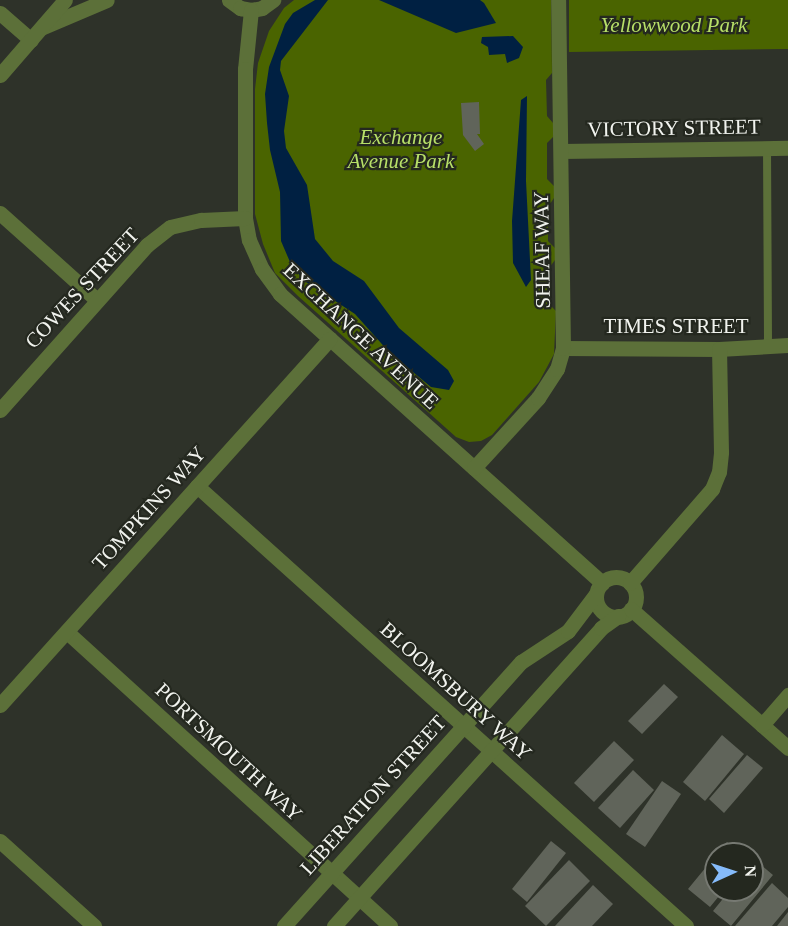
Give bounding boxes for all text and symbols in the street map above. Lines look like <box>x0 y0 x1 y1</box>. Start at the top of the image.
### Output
park label: Yellowwood Park <box>601 12 747 38</box>
street label: VICTORY STREET <box>587 114 761 142</box>
park label: Exchange Avenue Park <box>348 124 454 174</box>
street label: SHEAF WAY <box>528 191 556 309</box>
street label: COWES STREET <box>20 222 144 354</box>
street label: EXCHANGE AVENUE <box>278 257 444 415</box>
street label: TIMES STREET <box>603 313 749 339</box>
street label: TOMPKINS WAY <box>87 441 211 575</box>
street label: BLOOMSBURY WAY <box>375 616 537 766</box>
street label: PORTSMOUTH WAY <box>150 677 308 827</box>
street label: LIBERATION STREET <box>295 710 451 880</box>
north arrow <box>704 842 764 902</box>
text: N <box>742 865 759 877</box>

